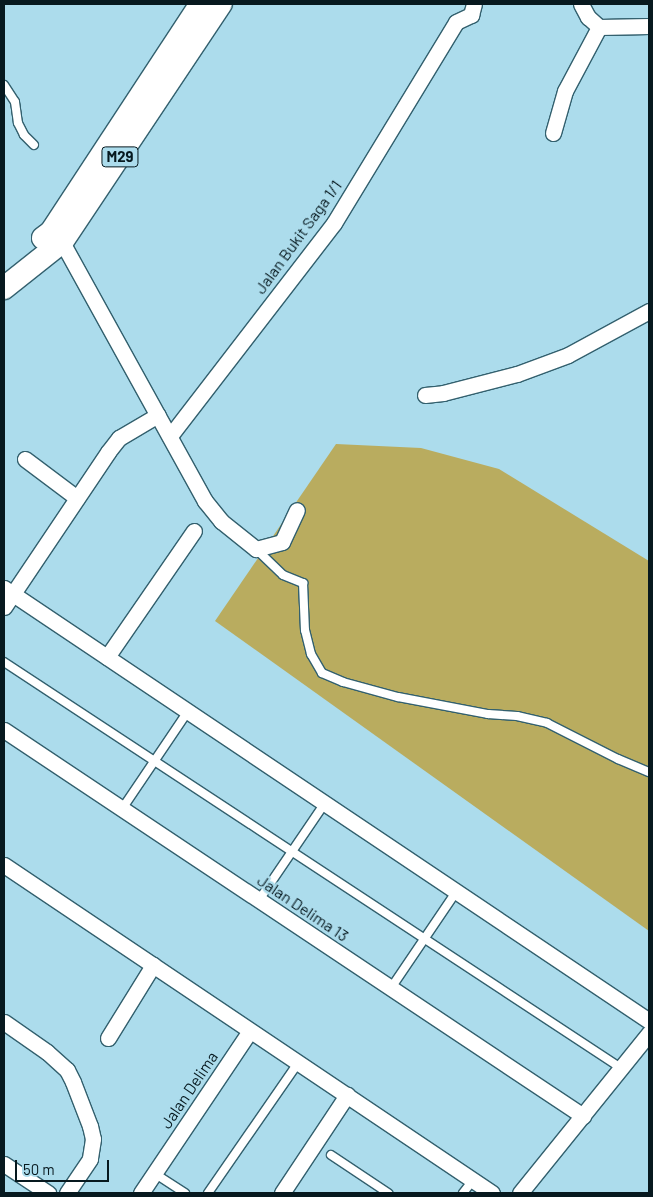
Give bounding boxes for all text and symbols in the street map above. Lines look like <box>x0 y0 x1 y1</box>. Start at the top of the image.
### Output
road number: M29 <box>101 144 139 170</box>
street label: Jalan Bukit Saga 1/1 <box>250 176 346 298</box>
street label: Jalan Delima 13 <box>254 870 352 946</box>
street label: Jalan Delima <box>156 1048 222 1132</box>
scale bar <box>18 1150 111 1182</box>
text: 50 m <box>23 1160 55 1178</box>

